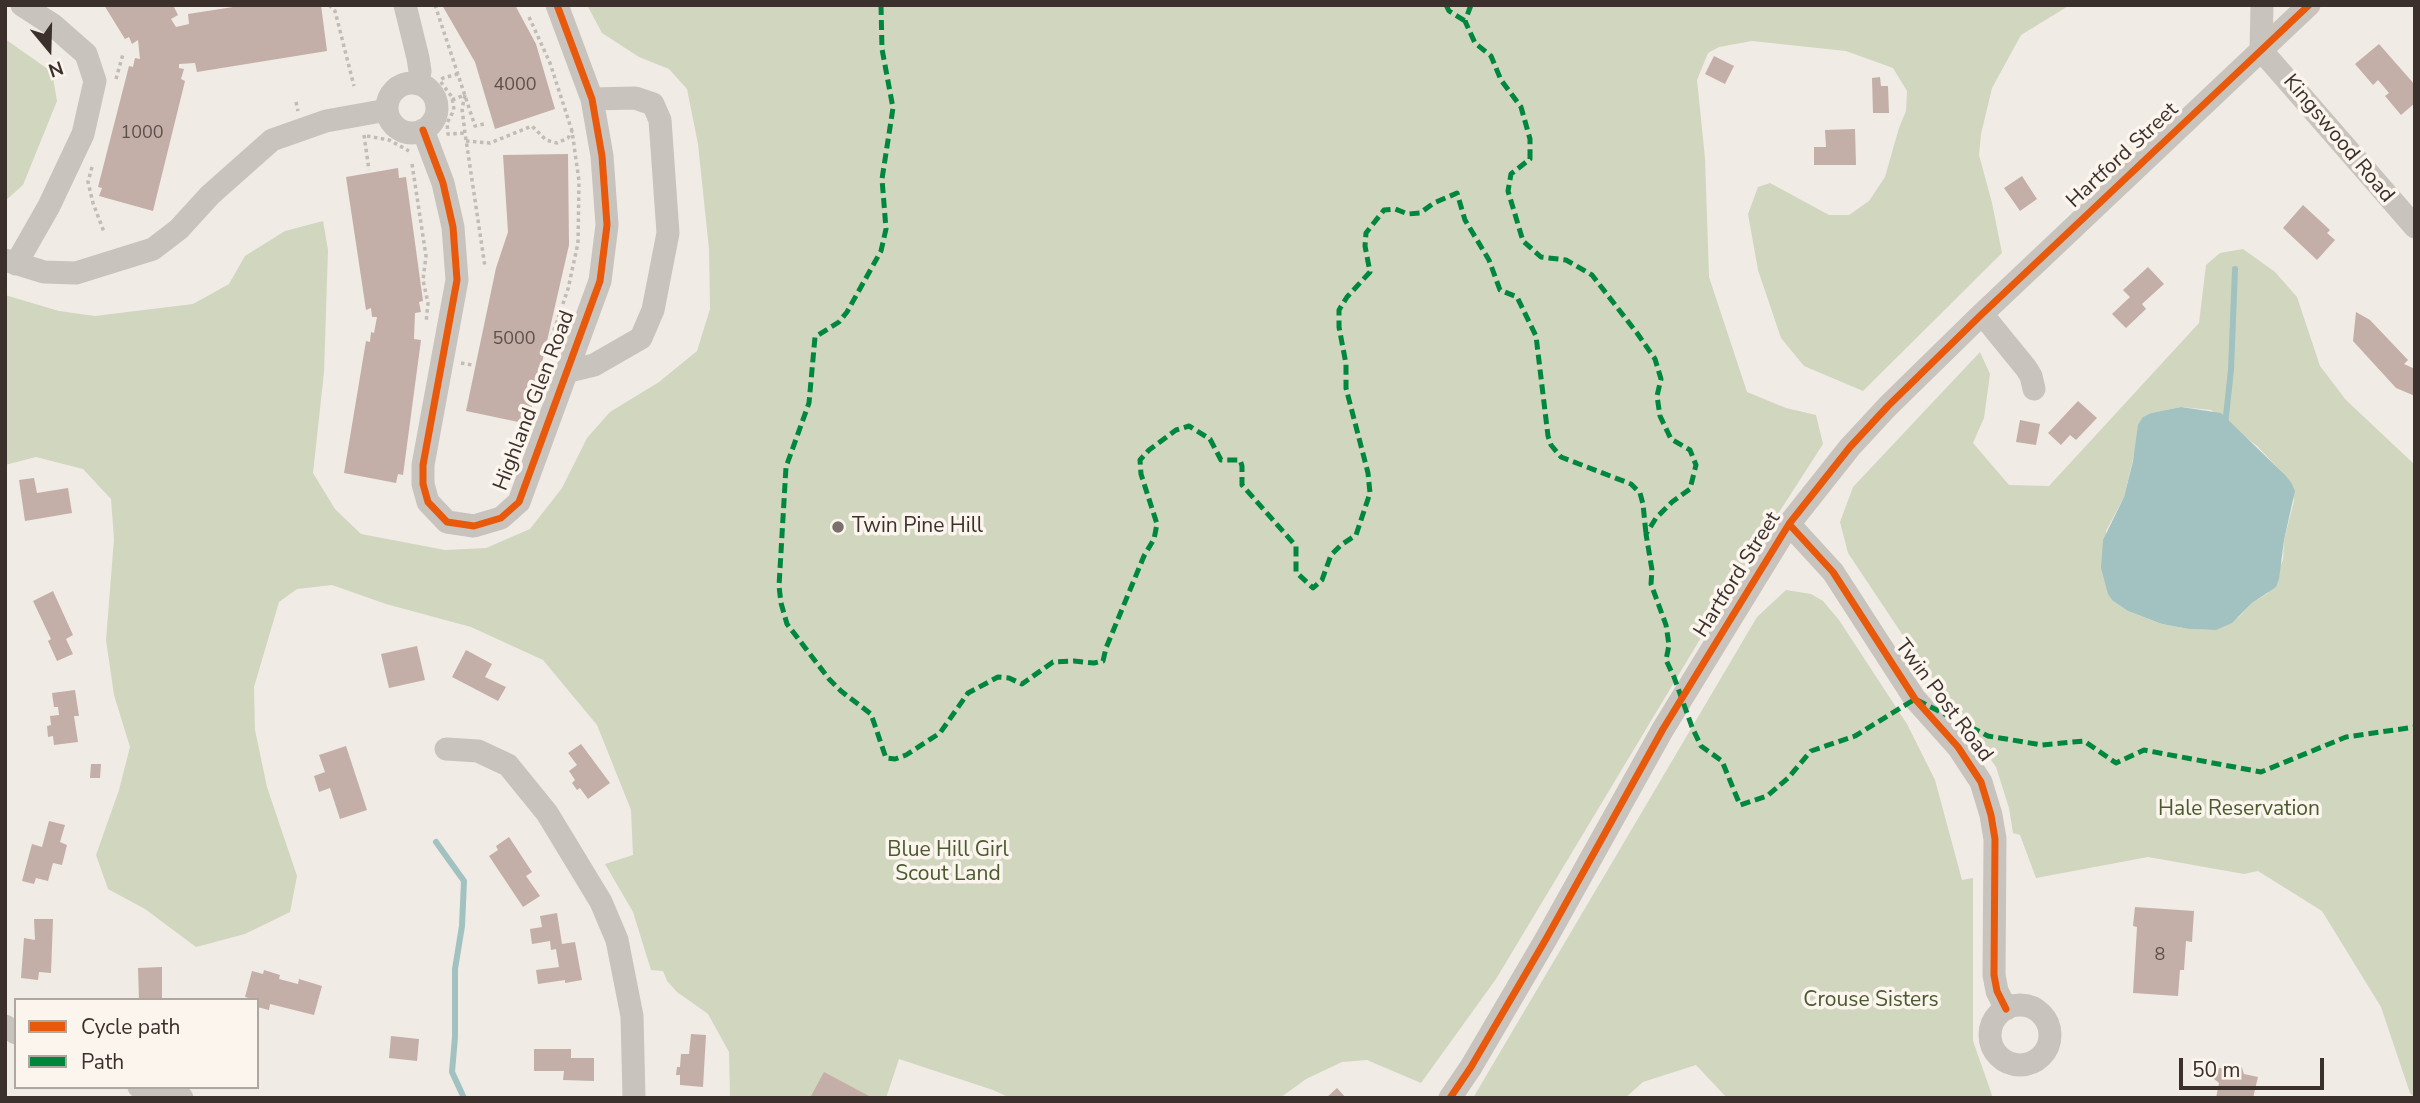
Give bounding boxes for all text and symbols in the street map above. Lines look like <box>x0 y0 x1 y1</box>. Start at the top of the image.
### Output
north arrow <box>14 14 84 84</box>
text: N <box>45 54 67 83</box>
street label: Kingswood Road <box>2277 70 2399 208</box>
house number: 4000 <box>493 75 537 97</box>
street label: Hartford Street <box>2062 98 2184 214</box>
house number: 1000 <box>120 123 164 145</box>
street label: Highland Glen Road <box>489 307 581 495</box>
house number: 5000 <box>492 329 536 351</box>
street label: Hartford Street <box>1689 508 1787 642</box>
place label: Twin Pine Hill <box>852 514 983 540</box>
marker: Twin Pine Hill <box>830 519 846 535</box>
street label: Twin Post Road <box>1889 635 1997 767</box>
park label: Hale Reservation <box>2158 797 2320 823</box>
park label: Blue Hill Girl Scout Land <box>887 838 1009 888</box>
house number: 8 <box>2155 945 2165 967</box>
park label: Crouse Sisters <box>1803 988 1939 1014</box>
legend <box>14 998 259 1089</box>
text: Cycle path <box>81 1013 180 1041</box>
scale bar <box>2182 1044 2327 1088</box>
text: Path <box>81 1048 124 1076</box>
text: 50 m <box>2192 1056 2241 1084</box>

